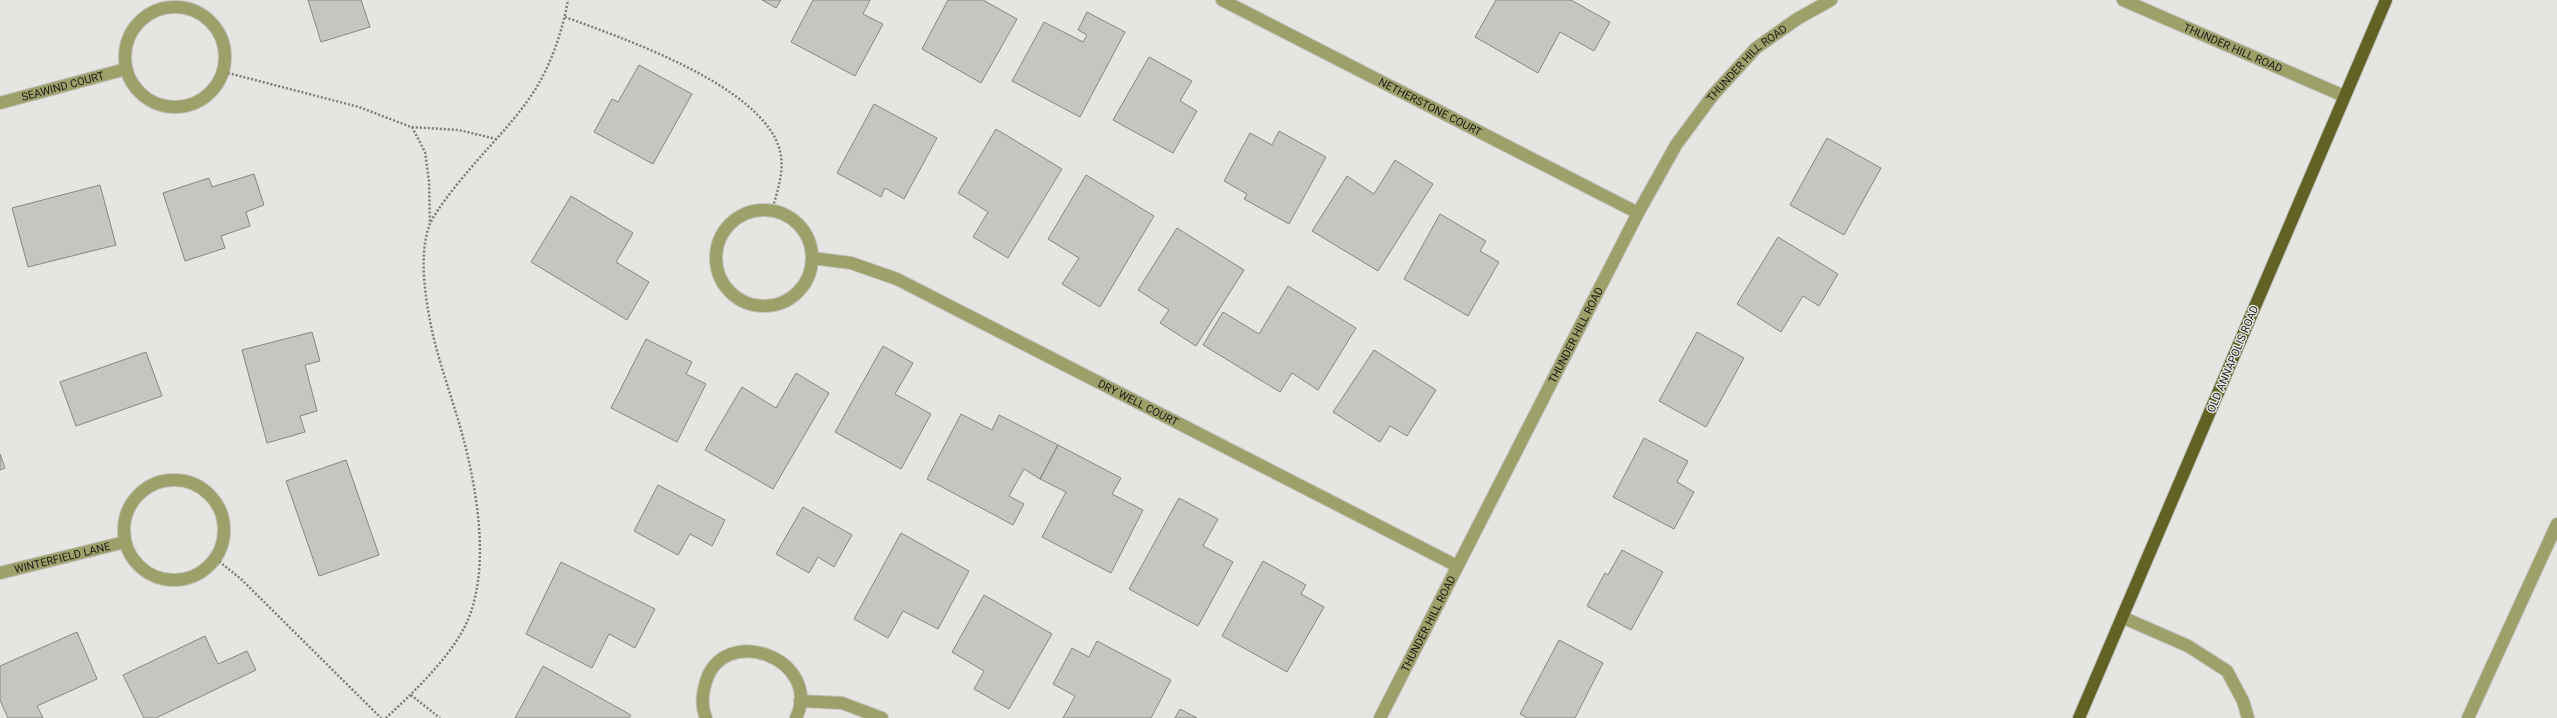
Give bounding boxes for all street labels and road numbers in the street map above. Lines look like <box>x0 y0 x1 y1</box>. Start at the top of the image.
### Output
street label: THUNDER HILL ROAD <box>2182 21 2285 75</box>
street label: THUNDER HILL ROAD <box>1704 22 1789 104</box>
street label: SEAWIND COURT <box>20 69 106 103</box>
street label: NETHERSTONE COURT <box>1377 75 1484 139</box>
street label: THUNDER HILL ROAD <box>1546 285 1606 385</box>
street label: OLD ANNAPOLIS ROAD <box>2205 304 2261 414</box>
street label: DRY WELL COURT <box>1096 377 1181 429</box>
street label: WINTERFIELD LANE <box>13 539 112 576</box>
street label: THUNDER HILL ROAD <box>1398 573 1458 674</box>

